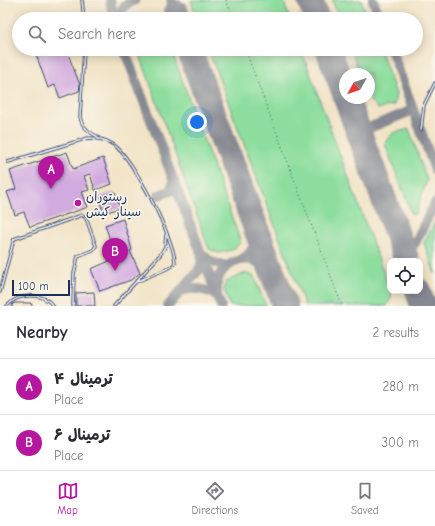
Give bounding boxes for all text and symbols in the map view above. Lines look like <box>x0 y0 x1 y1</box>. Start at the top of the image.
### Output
search box <box>12 12 423 56</box>
icon: search <box>26 23 48 45</box>
text: Search here <box>58 25 136 43</box>
north arrow <box>339 68 375 104</box>
your location <box>187 112 207 132</box>
pin: A <box>38 156 64 189</box>
place label: رستوران سینار کیش <box>86 189 141 220</box>
marker: رستوران سینار کیش <box>73 198 83 208</box>
pin: B <box>102 238 128 271</box>
map controls <box>387 258 423 294</box>
button: locate <box>387 258 423 294</box>
scale bar <box>12 278 70 297</box>
text: 100 m <box>18 280 49 293</box>
text: Nearby <box>16 323 67 342</box>
text: 2 results <box>372 325 419 340</box>
text: ترمینال ۴ <box>54 370 113 388</box>
text: A <box>25 379 33 394</box>
text: 280 m <box>382 379 419 394</box>
text: Place <box>54 392 84 407</box>
text: ترمینال ۶ <box>54 426 110 444</box>
text: B <box>25 435 33 450</box>
text: 300 m <box>381 435 419 450</box>
text: Place <box>54 448 84 463</box>
tab: Map <box>57 480 79 517</box>
tab: Directions <box>192 480 238 517</box>
tab: Saved <box>351 480 378 517</box>

